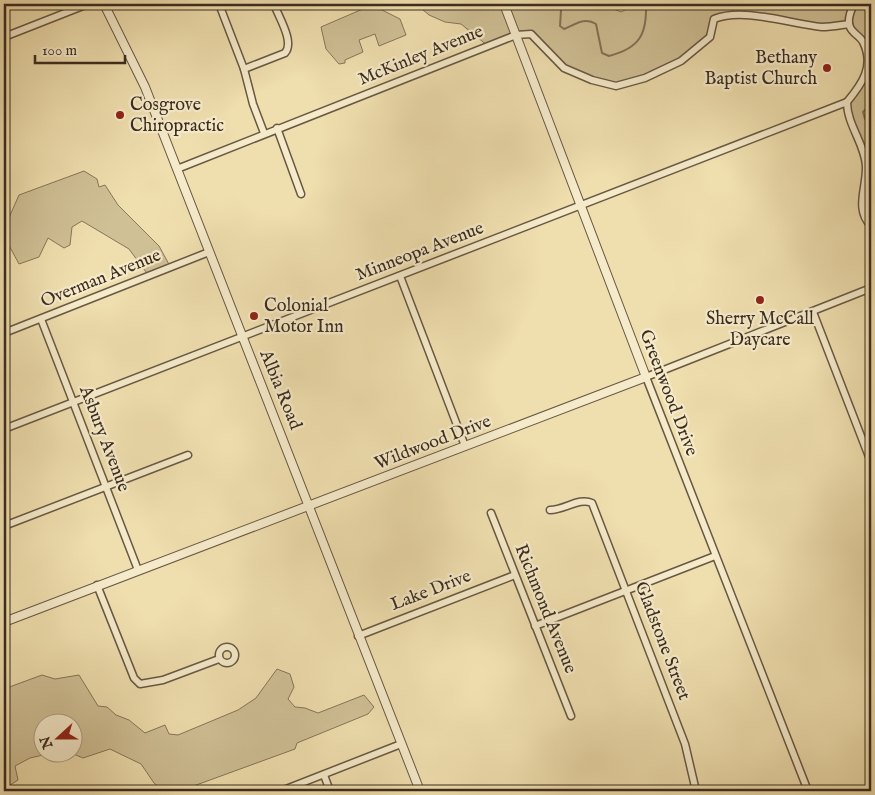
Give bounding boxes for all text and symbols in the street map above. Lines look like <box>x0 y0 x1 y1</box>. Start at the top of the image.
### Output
street label: McKinley Avenue <box>355 20 487 92</box>
scale bar <box>35 32 125 64</box>
text: 100 m <box>42 41 78 60</box>
place label: Bethany Baptist Church <box>705 47 817 91</box>
marker: Bethany Baptist Church <box>821 62 833 74</box>
place label: Cosgrove Chiropractic <box>130 94 224 138</box>
marker: Cosgrove Chiropractic <box>114 109 126 121</box>
street label: Minneopa Avenue <box>353 217 487 287</box>
street label: Overman Avenue <box>37 244 165 314</box>
marker: Sherry McCall Daycare <box>754 294 766 306</box>
place label: Colonial Motor Inn <box>264 295 344 339</box>
place label: Sherry McCall Daycare <box>706 308 814 352</box>
marker: Colonial Motor Inn <box>248 310 260 322</box>
street label: Greenwood Drive <box>633 327 703 459</box>
street label: Albia Road <box>253 346 307 434</box>
street label: Asbury Avenue <box>73 382 135 495</box>
street label: Wildwood Drive <box>372 410 494 476</box>
street label: Richmond Avenue <box>509 541 581 677</box>
street label: Lake Drive <box>388 565 474 617</box>
street label: Gladstone Street <box>629 578 695 704</box>
north arrow <box>32 712 82 762</box>
text: N <box>36 733 58 752</box>

